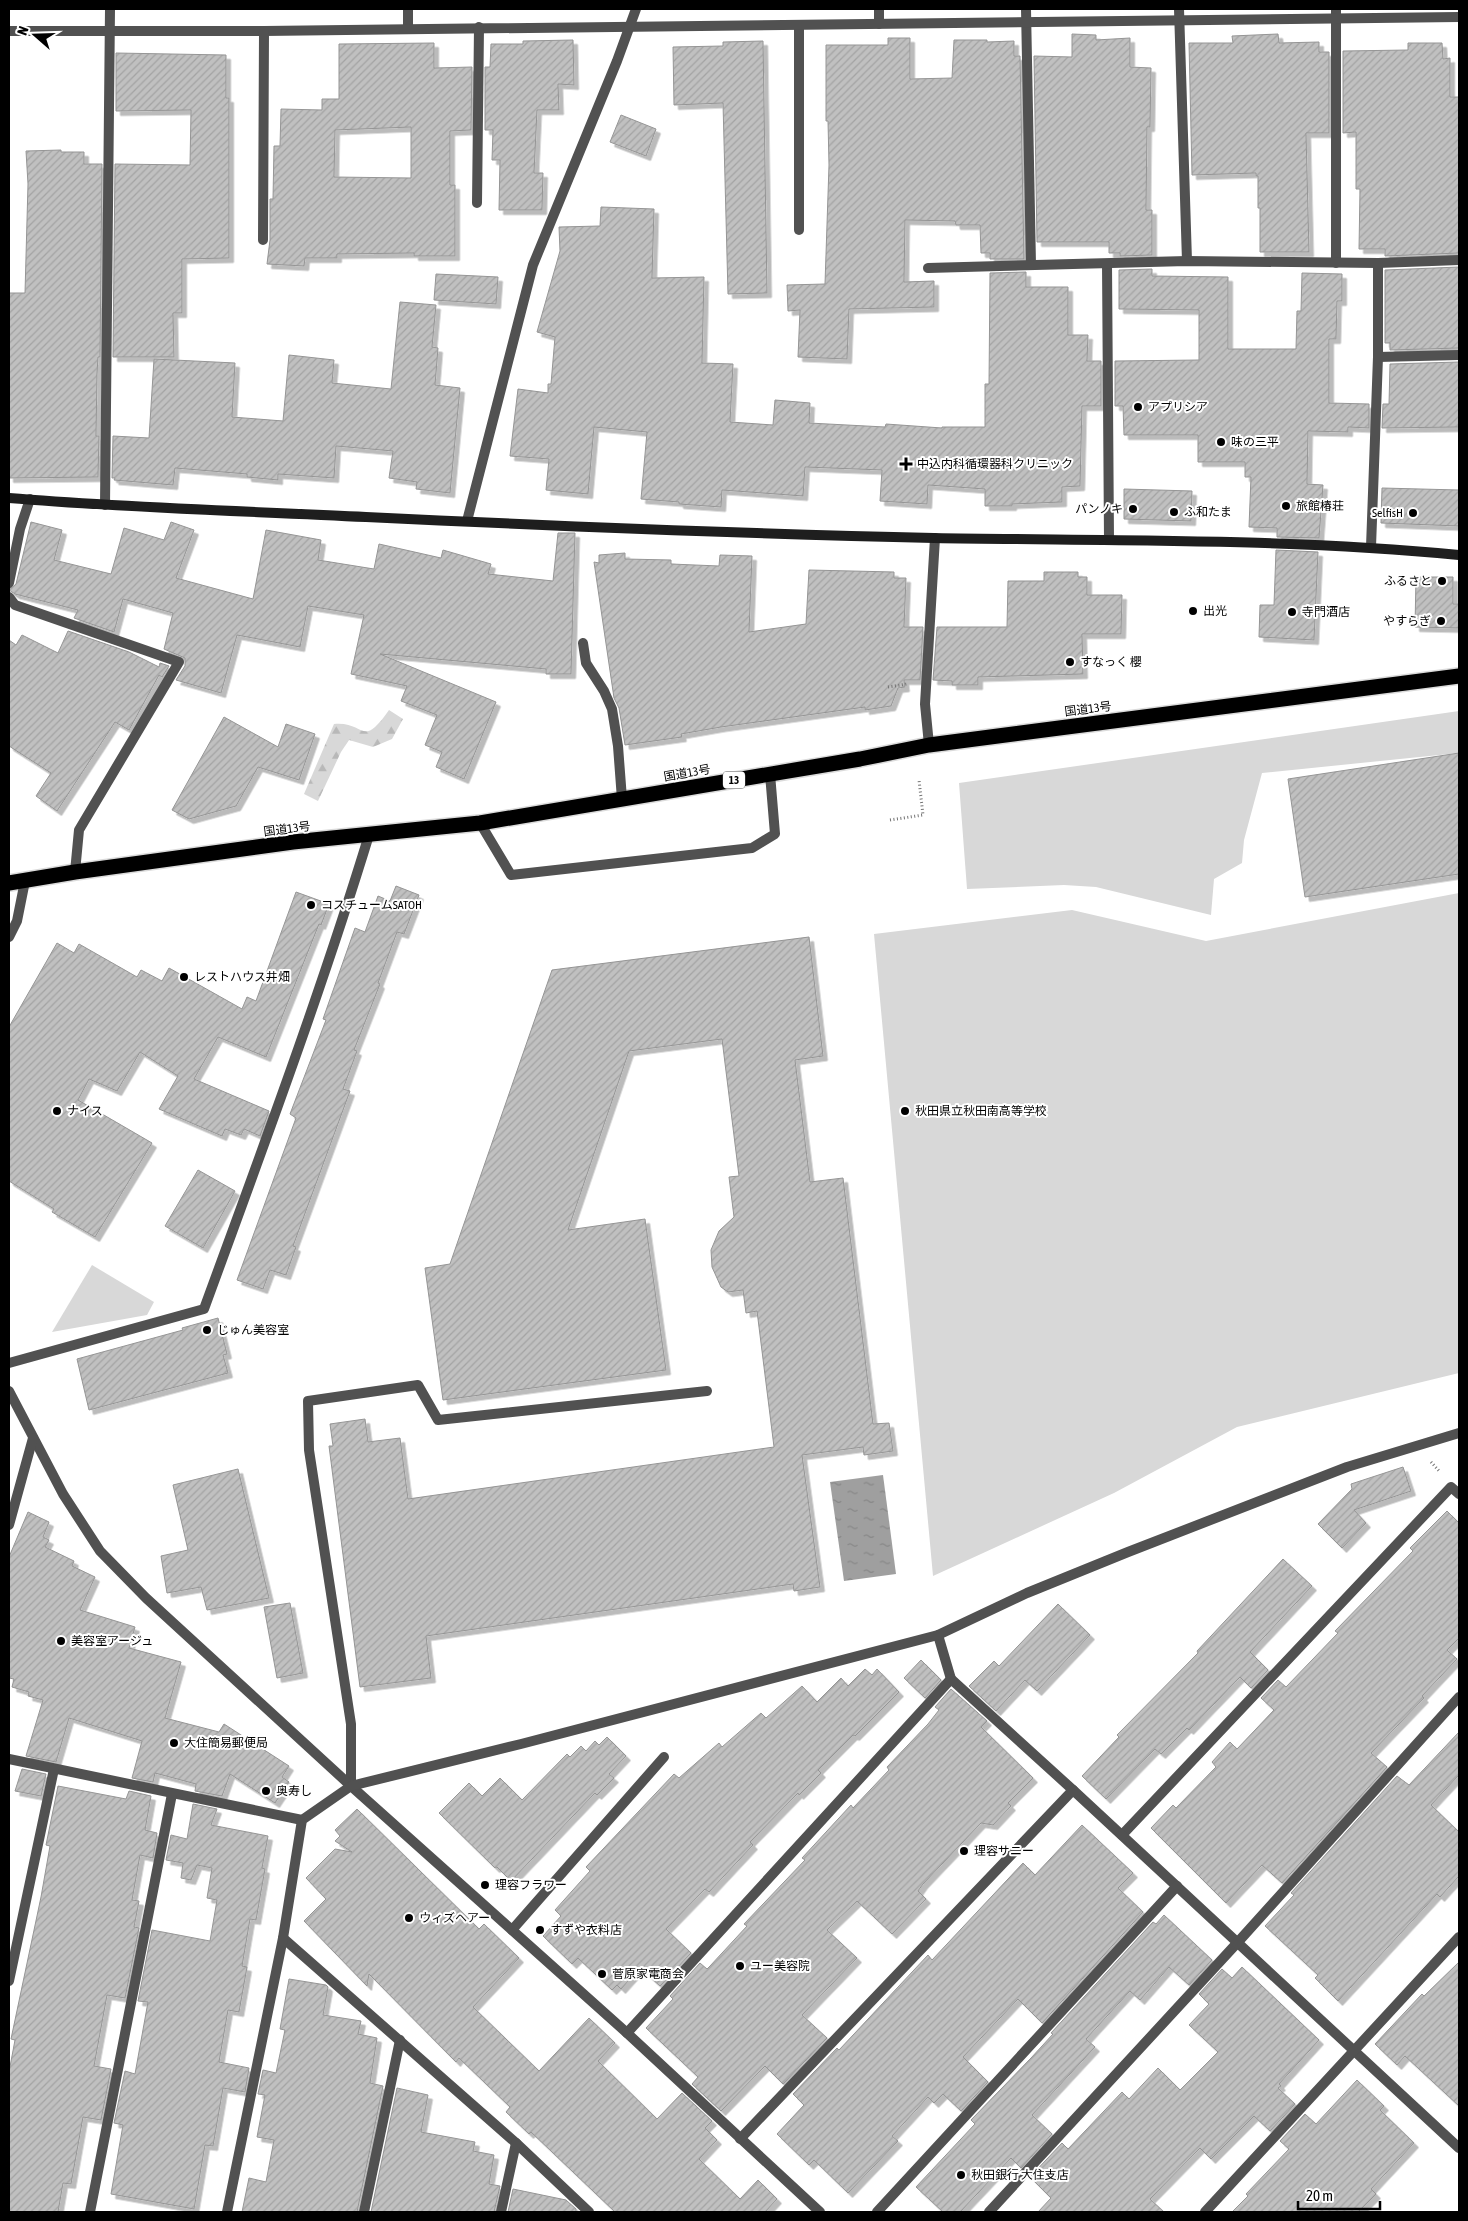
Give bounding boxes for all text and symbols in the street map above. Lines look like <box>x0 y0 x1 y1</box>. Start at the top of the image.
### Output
north arrow <box>10 10 60 60</box>
text: N <box>14 24 32 37</box>
place label: アプリシア <box>1148 400 1208 414</box>
marker: アプリシア <box>1132 401 1144 413</box>
place label: 味の三平 <box>1231 435 1279 449</box>
marker: 味の三平 <box>1215 436 1227 448</box>
marker: 中込内科循環器科クリニック <box>899 457 913 471</box>
place label: 中込内科循環器科クリニック <box>917 457 1073 471</box>
place label: 旅館椿荘 <box>1296 499 1344 513</box>
marker: 旅館椿荘 <box>1280 500 1292 512</box>
place label: パンノキ <box>1075 502 1123 516</box>
marker: パンノキ <box>1127 503 1139 515</box>
place label: ふ和たま <box>1184 505 1232 519</box>
marker: ふ和たま <box>1168 506 1180 518</box>
place label: SelfisH <box>1372 506 1403 520</box>
marker: SelfisH <box>1407 507 1419 519</box>
place label: ふるさと <box>1384 574 1432 588</box>
marker: ふるさと <box>1436 575 1448 587</box>
place label: 出光 <box>1203 604 1227 618</box>
marker: 出光 <box>1187 605 1199 617</box>
place label: 寺門酒店 <box>1302 605 1350 619</box>
marker: 寺門酒店 <box>1286 606 1298 618</box>
place label: やすらぎ <box>1383 614 1431 628</box>
marker: やすらぎ <box>1435 615 1447 627</box>
place label: すなっく 櫻 <box>1080 655 1142 669</box>
marker: すなっく 櫻 <box>1064 656 1076 668</box>
street label: 国道13号 <box>1064 699 1112 719</box>
street label: 国道13号 <box>663 762 711 784</box>
road number: 13 <box>723 772 745 788</box>
street label: 国道13号 <box>263 819 311 839</box>
place label: コスチュームSATOH <box>321 898 422 912</box>
marker: コスチュームSATOH <box>305 899 317 911</box>
place label: レストハウス井畑 <box>194 970 290 984</box>
marker: レストハウス井畑 <box>178 971 190 983</box>
place label: ナイス <box>67 1104 103 1118</box>
place label: 秋田県立秋田南高等学校 <box>915 1104 1047 1118</box>
marker: ナイス <box>51 1105 63 1117</box>
marker: 秋田県立秋田南高等学校 <box>899 1105 911 1117</box>
place label: じゅん美容室 <box>217 1323 289 1337</box>
marker: じゅん美容室 <box>201 1324 213 1336</box>
place label: 美容室アージュ <box>71 1634 153 1648</box>
marker: 美容室アージュ <box>55 1635 67 1647</box>
place label: 大住簡易郵便局 <box>184 1736 268 1750</box>
marker: 大住簡易郵便局 <box>168 1737 180 1749</box>
place label: 奥寿し <box>276 1784 312 1798</box>
marker: 奥寿し <box>260 1785 272 1797</box>
place label: 理容サニー <box>974 1844 1034 1858</box>
marker: 理容サニー <box>958 1845 970 1857</box>
place label: 理容フラワー <box>495 1878 567 1892</box>
marker: 理容フラワー <box>479 1879 491 1891</box>
place label: ウィズヘアー <box>419 1911 490 1925</box>
marker: ウィズヘアー <box>403 1912 415 1924</box>
place label: すずや衣料店 <box>550 1923 622 1937</box>
marker: すずや衣料店 <box>534 1924 546 1936</box>
place label: ユー美容院 <box>750 1959 810 1973</box>
marker: ユー美容院 <box>734 1960 746 1972</box>
place label: 菅原家電商会 <box>612 1967 684 1981</box>
marker: 菅原家電商会 <box>596 1968 608 1980</box>
place label: 秋田銀行 大住支店 <box>971 2168 1069 2182</box>
marker: 秋田銀行 大住支店 <box>955 2169 967 2181</box>
scale bar <box>1298 2178 1380 2210</box>
text: 20 m <box>1306 2187 1333 2204</box>

